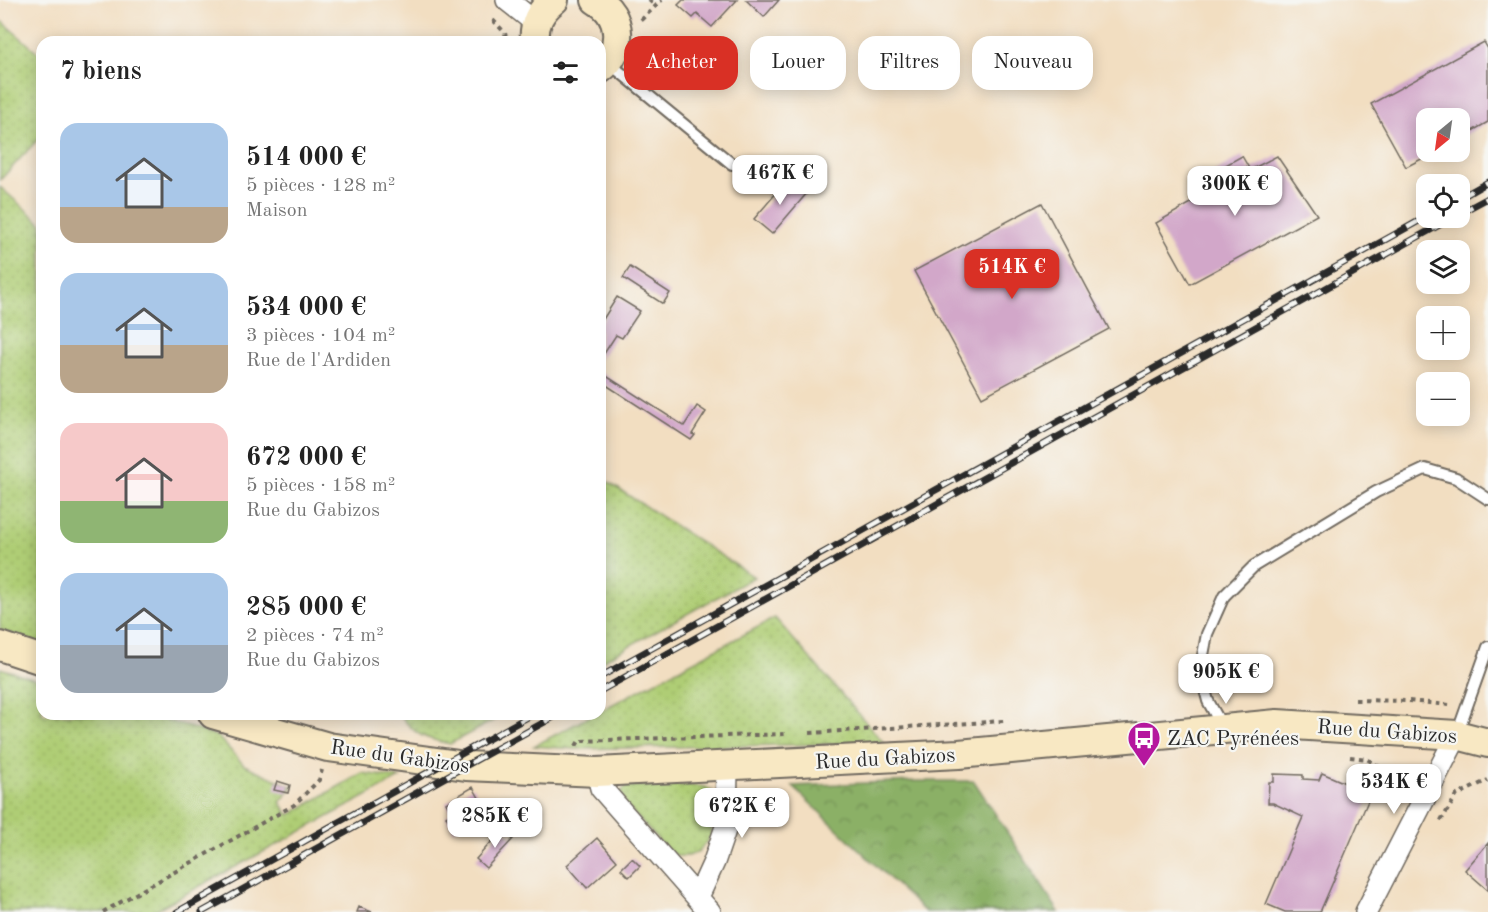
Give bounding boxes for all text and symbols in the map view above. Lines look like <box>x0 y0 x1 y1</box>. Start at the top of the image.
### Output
chip: Acheter <box>624 36 738 90</box>
chip: Louer <box>750 36 846 90</box>
chip: Filtres <box>858 36 960 90</box>
chip: Nouveau <box>972 36 1093 90</box>
icon: filters <box>549 56 582 89</box>
text: 7 biens <box>60 59 142 85</box>
north arrow <box>1416 108 1470 162</box>
map controls <box>1416 108 1470 426</box>
text: 514 000 € <box>246 145 366 171</box>
icon: home <box>108 147 180 219</box>
pin: 467K € <box>731 155 829 206</box>
text: 467K € <box>746 164 814 184</box>
pin: 300K € <box>1186 166 1284 217</box>
button: locate <box>1416 174 1470 228</box>
text: 300K € <box>1201 175 1269 195</box>
text: 5 pièces · 128 m² <box>246 176 395 196</box>
text: Maison <box>246 201 307 221</box>
button: layers <box>1416 240 1470 294</box>
pin: 514K € <box>963 249 1061 300</box>
text: 514K € <box>978 258 1046 278</box>
text: 534 000 € <box>246 295 366 321</box>
icon: home <box>108 297 180 369</box>
button: + <box>1416 306 1470 360</box>
text: 3 pièces · 104 m² <box>246 326 395 346</box>
text: Rue de l'Ardiden <box>246 351 391 371</box>
button: − <box>1416 372 1470 426</box>
text: 672 000 € <box>246 445 366 471</box>
icon: home <box>108 447 180 519</box>
text: 5 pièces · 158 m² <box>246 476 395 496</box>
text: Rue du Gabizos <box>246 501 380 521</box>
text: 285 000 € <box>246 595 366 621</box>
icon: home <box>108 597 180 669</box>
text: 2 pièces · 74 m² <box>246 626 384 646</box>
text: Rue du Gabizos <box>246 651 380 671</box>
pin: 905K € <box>1177 654 1275 705</box>
text: 905K € <box>1192 663 1260 683</box>
street label: Rue du Gabizos <box>1316 717 1458 748</box>
bus stop icon: ZAC Pyrénées <box>1126 720 1162 767</box>
place label: ZAC Pyrénées <box>1167 729 1299 750</box>
street label: Rue du Gabizos <box>329 737 471 778</box>
street label: Rue du Gabizos <box>814 745 956 774</box>
pin: 534K € <box>1345 764 1443 815</box>
text: 534K € <box>1360 773 1428 793</box>
pin: 672K € <box>693 788 791 839</box>
text: 672K € <box>708 797 776 817</box>
pin: 285K € <box>446 798 544 849</box>
text: 285K € <box>461 807 529 827</box>

